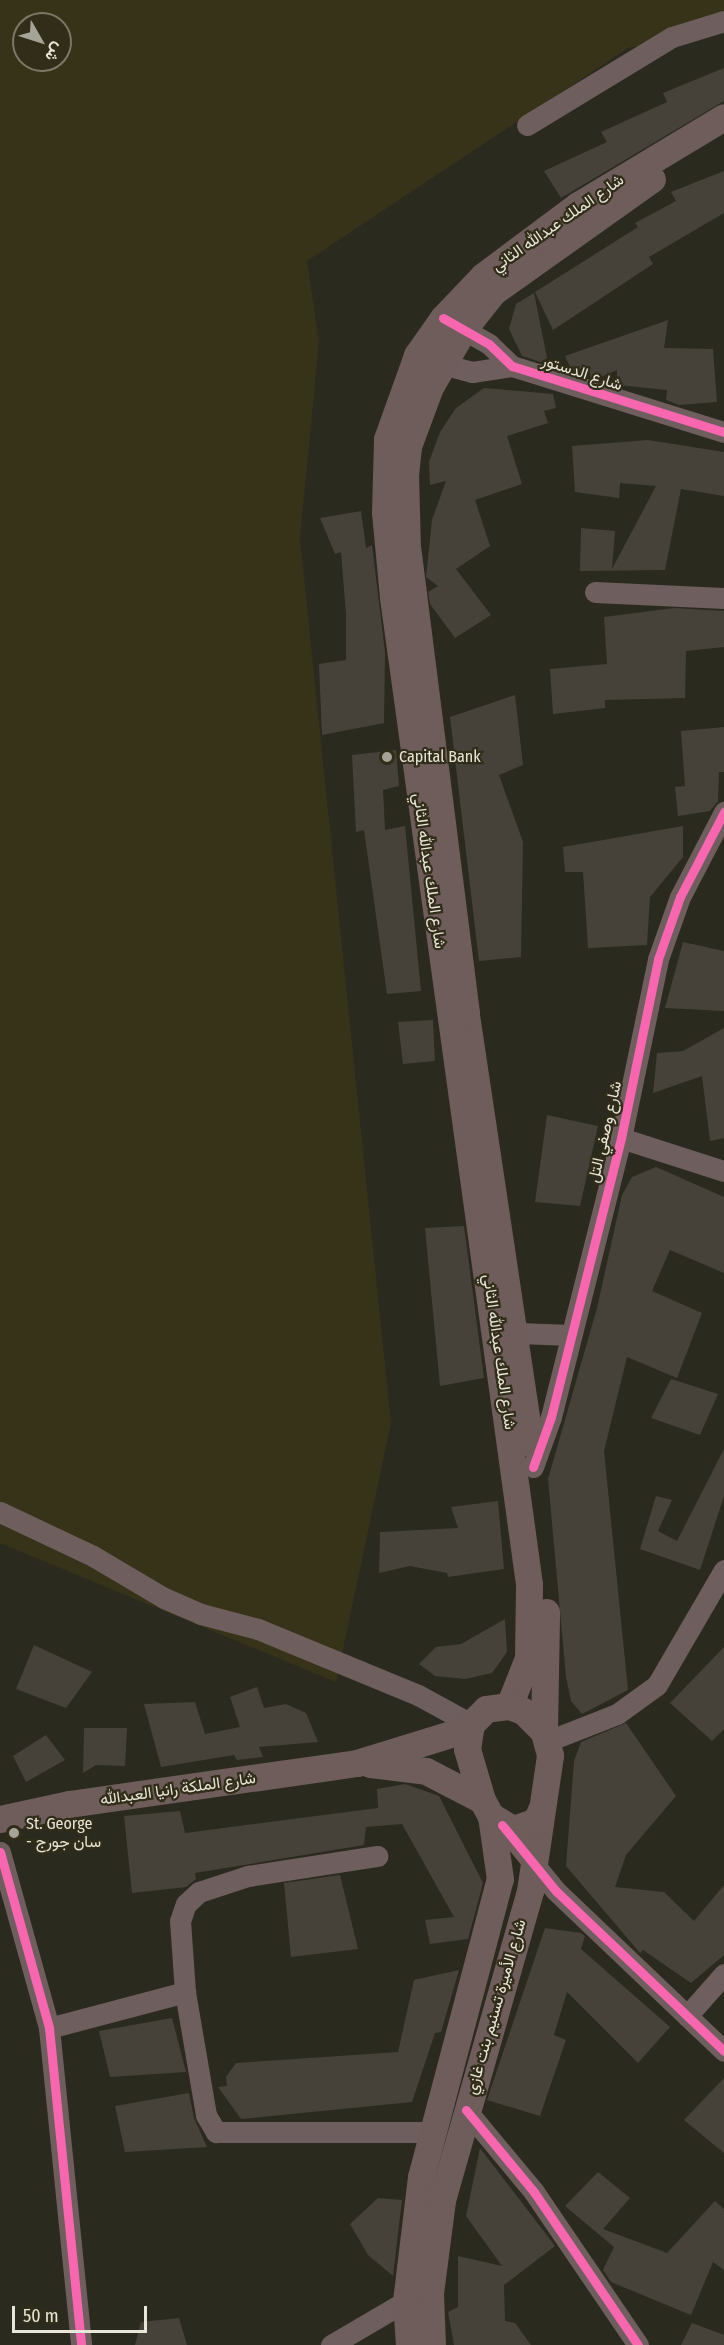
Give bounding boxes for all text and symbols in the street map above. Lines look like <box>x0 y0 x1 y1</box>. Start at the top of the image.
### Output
north arrow <box>12 12 72 72</box>
text: ش <box>41 39 68 66</box>
street label: شارع الملك عبدالله الثاني <box>488 170 628 276</box>
street label: شارع الدستور <box>539 351 625 395</box>
place label: Capital Bank <box>399 747 481 767</box>
marker: Capital Bank <box>380 750 394 764</box>
street label: شارع الملك عبدالله الثاني <box>409 792 449 950</box>
street label: شارع وصفي التل <box>584 1079 626 1185</box>
street label: شارع الملك عبدالله الثاني <box>479 1273 519 1431</box>
street label: شارع الملكة رانيا العبدالله <box>99 1769 257 1809</box>
place label: St. George - سان جورج <box>26 1814 101 1852</box>
marker: St. George - سان جورج <box>7 1826 21 1840</box>
street label: شارع الأميرة تسنيم بنت غازي <box>462 1917 530 2097</box>
scale bar <box>15 2294 150 2332</box>
text: 50 m <box>23 2305 59 2327</box>

